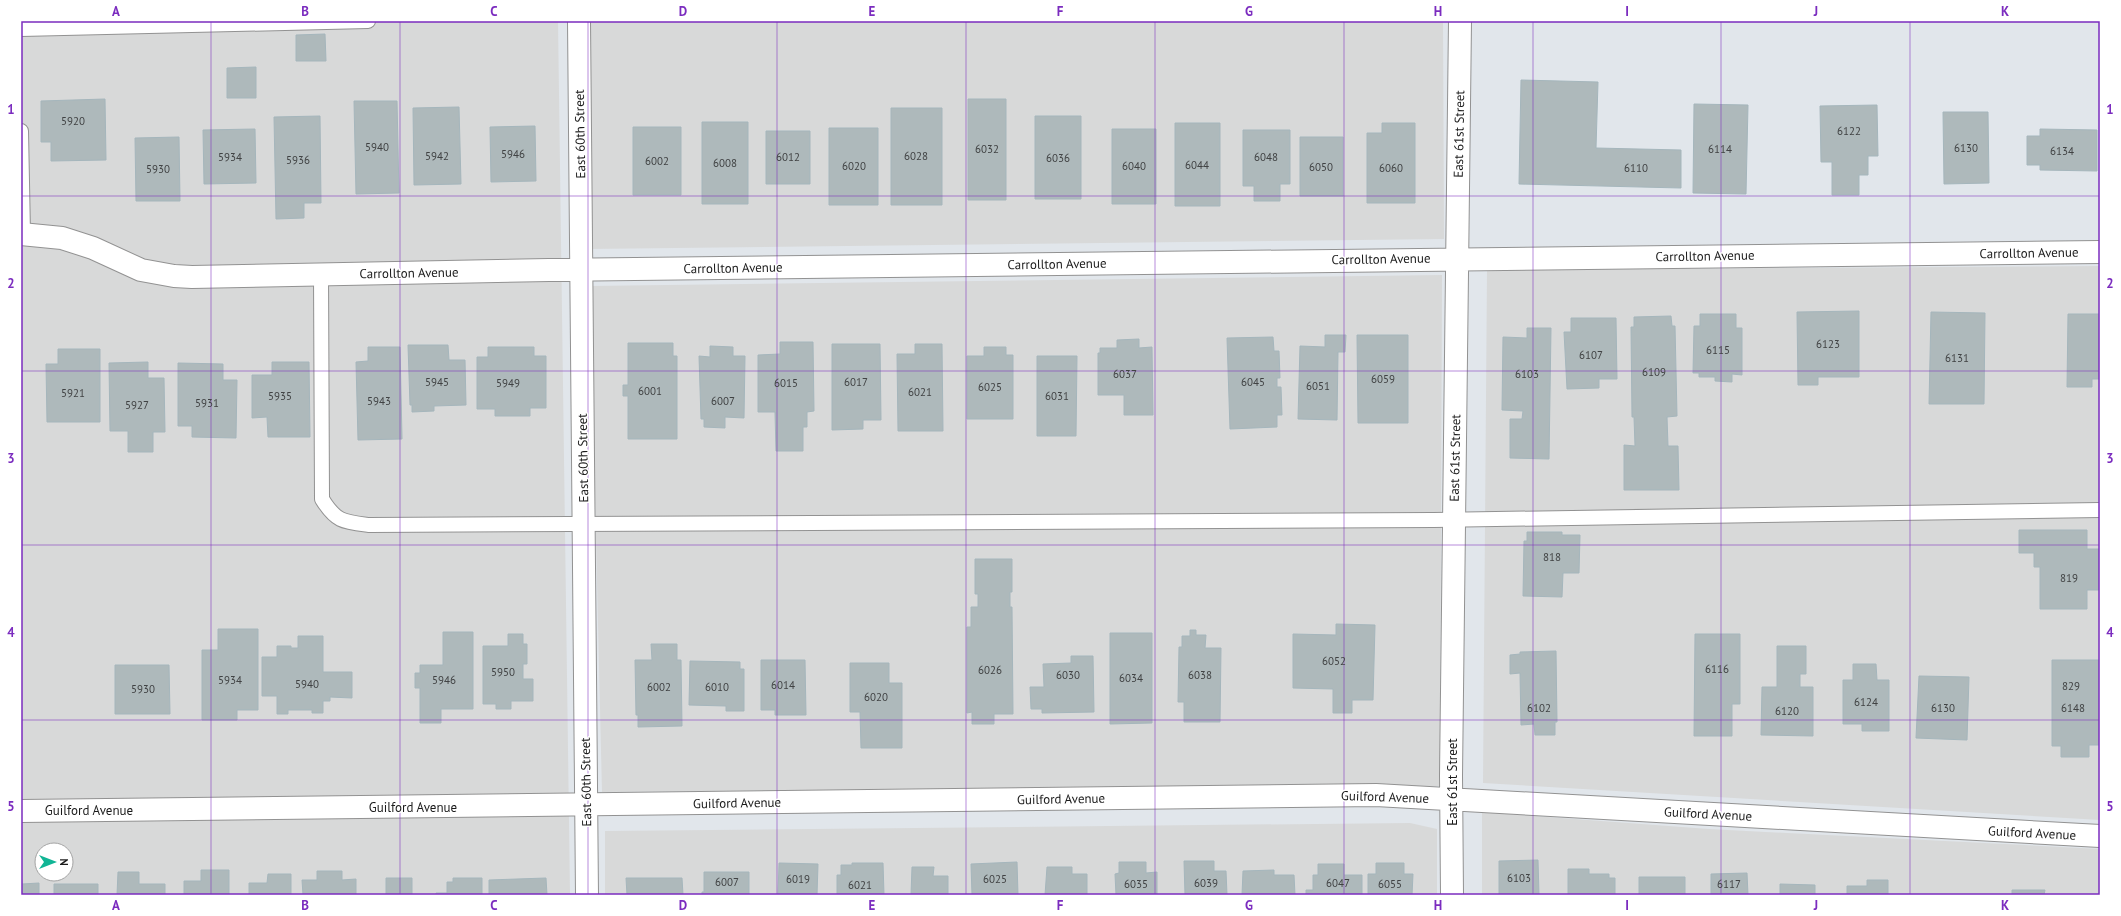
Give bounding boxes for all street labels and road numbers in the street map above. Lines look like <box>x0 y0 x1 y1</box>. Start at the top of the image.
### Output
street label: East 60th Street <box>571 89 589 179</box>
street label: East 61st Street <box>1450 90 1468 178</box>
street label: Carrollton Avenue <box>1979 244 2079 262</box>
street label: Carrollton Avenue <box>1655 247 1755 265</box>
street label: Carrollton Avenue <box>1331 250 1431 268</box>
street label: Carrollton Avenue <box>1007 255 1107 273</box>
street label: Carrollton Avenue <box>683 259 783 277</box>
street label: Carrollton Avenue <box>359 264 459 282</box>
street label: East 60th Street <box>574 413 592 503</box>
street label: East 61st Street <box>1446 414 1464 502</box>
street label: East 60th Street <box>577 737 595 827</box>
street label: East 61st Street <box>1444 738 1461 826</box>
street label: Guilford Avenue <box>1341 787 1429 807</box>
street label: Guilford Avenue <box>1017 790 1105 808</box>
street label: Guilford Avenue <box>693 794 781 812</box>
street label: Guilford Avenue <box>369 799 457 816</box>
street label: Guilford Avenue <box>45 802 133 819</box>
street label: Guilford Avenue <box>1663 803 1753 825</box>
street label: Guilford Avenue <box>1987 822 2077 844</box>

